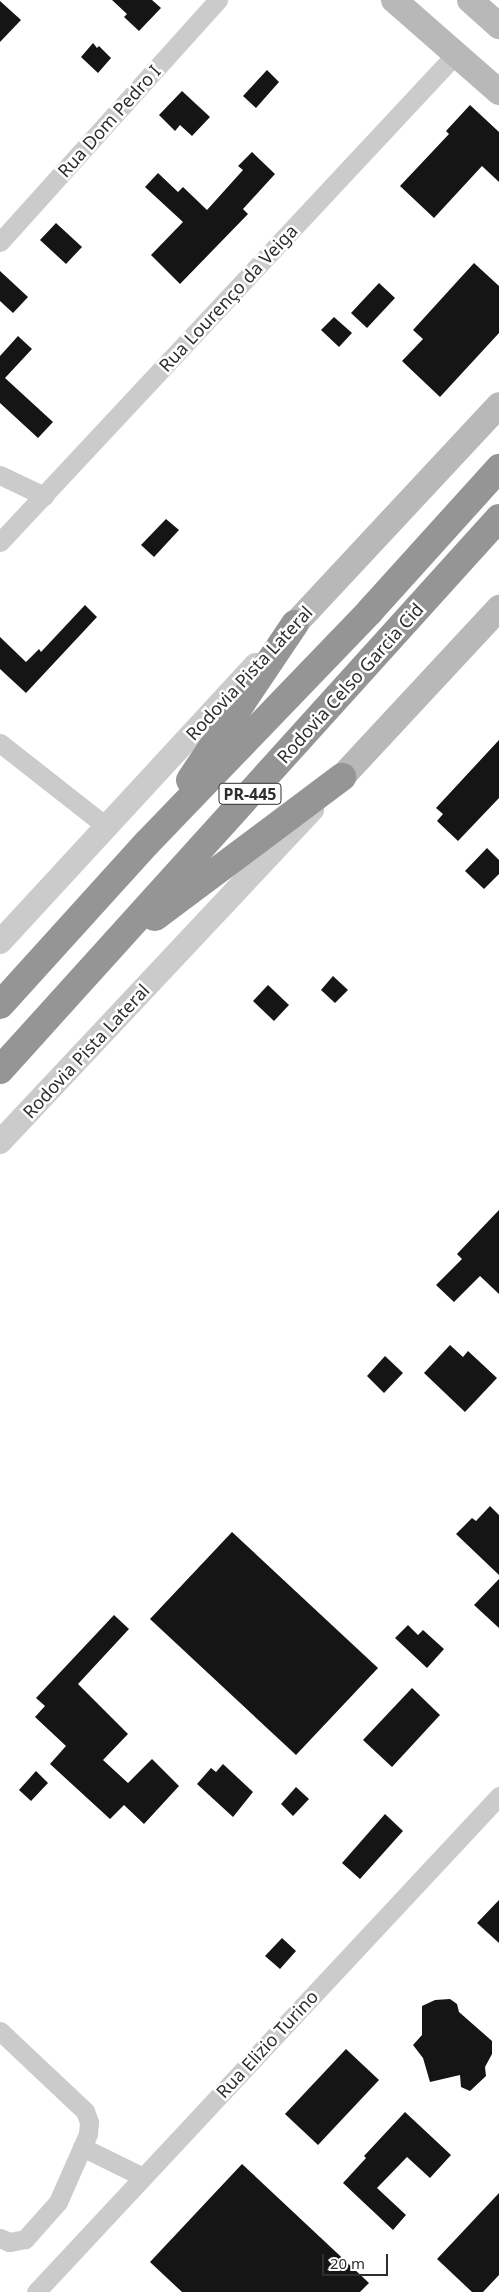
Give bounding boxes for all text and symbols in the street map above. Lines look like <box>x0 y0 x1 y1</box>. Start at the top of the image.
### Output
street label: Rua Dom Pedro I <box>53 60 165 182</box>
street label: Rua Lourenço da Veiga <box>154 220 302 376</box>
street label: Rodovia Celso Garcia Cid <box>272 598 428 768</box>
street label: Rodovia Pista Lateral <box>181 601 317 745</box>
road number: PR-445 <box>218 781 282 808</box>
street label: Rodovia Pista Lateral <box>18 979 154 1123</box>
street label: Rua Elizio Turino <box>212 1986 322 2102</box>
scale bar <box>324 2244 390 2276</box>
text: 20 m <box>330 2253 365 2273</box>

